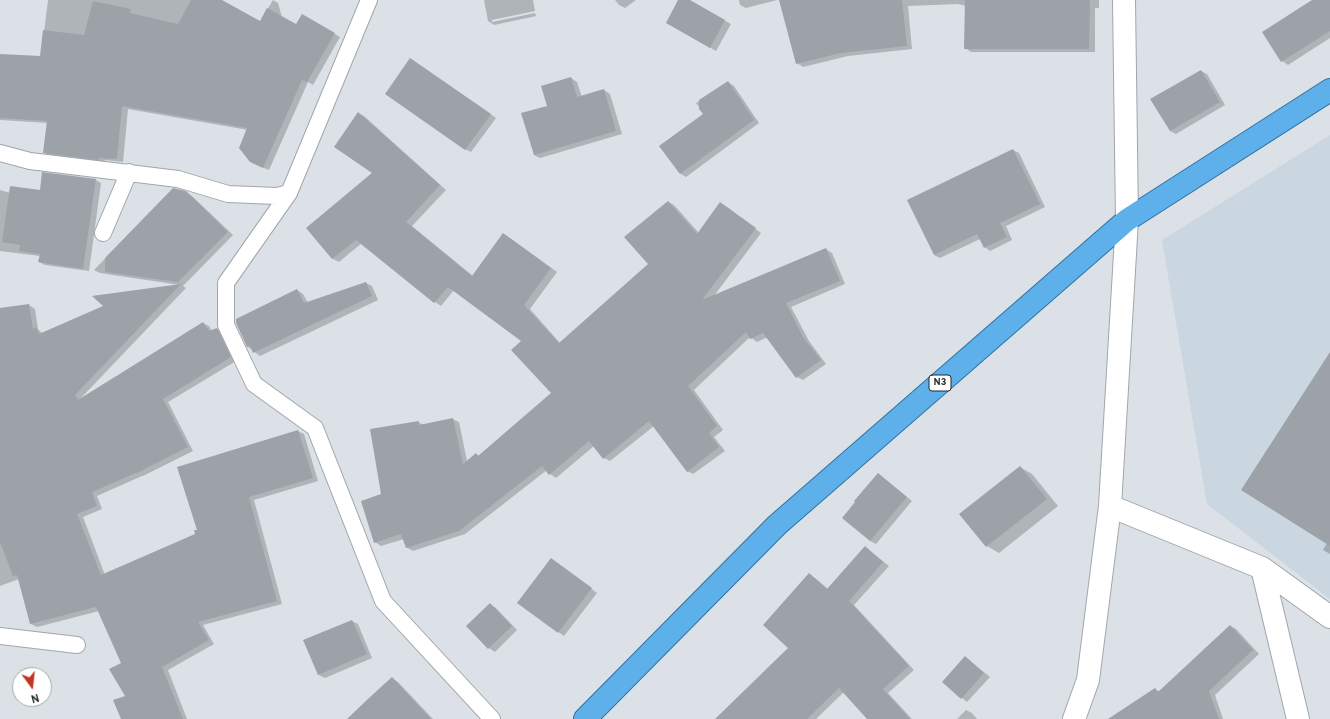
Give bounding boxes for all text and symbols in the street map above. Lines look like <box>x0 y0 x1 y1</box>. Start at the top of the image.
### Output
road number: N3 <box>929 375 951 391</box>
north arrow <box>12 667 52 707</box>
text: N <box>29 690 40 705</box>

